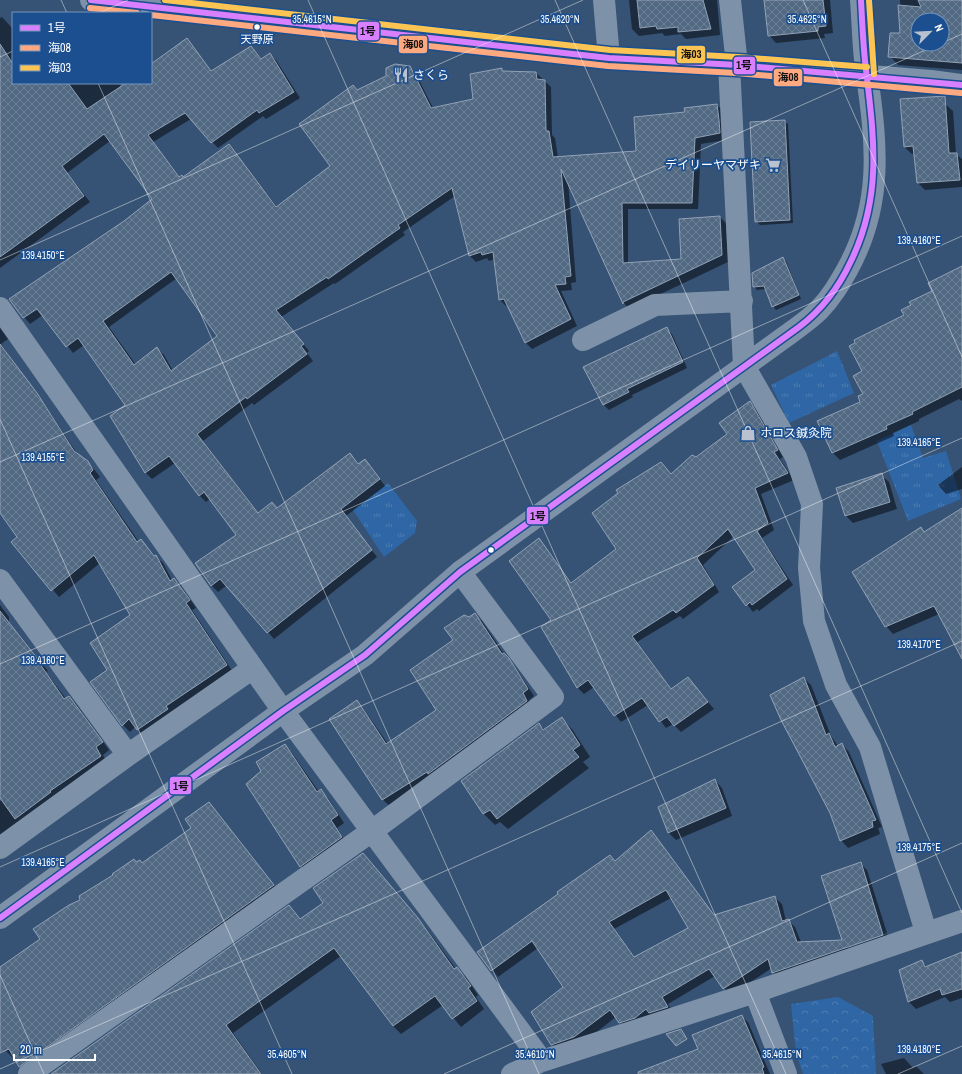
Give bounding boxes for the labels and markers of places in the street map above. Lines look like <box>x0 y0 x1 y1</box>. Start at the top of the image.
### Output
marker: 天野原 <box>252 22 262 32</box>
place label: 天野原 <box>241 32 274 46</box>
restaurant icon: さくら <box>392 66 410 84</box>
place label: さくら <box>413 67 449 83</box>
supermarket icon: デイリーヤマザキ <box>764 156 782 174</box>
place label: デイリーヤマザキ <box>665 157 761 173</box>
shop icon: ホロス鍼灸院 <box>739 424 757 442</box>
place label: ホロス鍼灸院 <box>760 425 832 441</box>
unlabelled marker <box>486 545 496 555</box>

